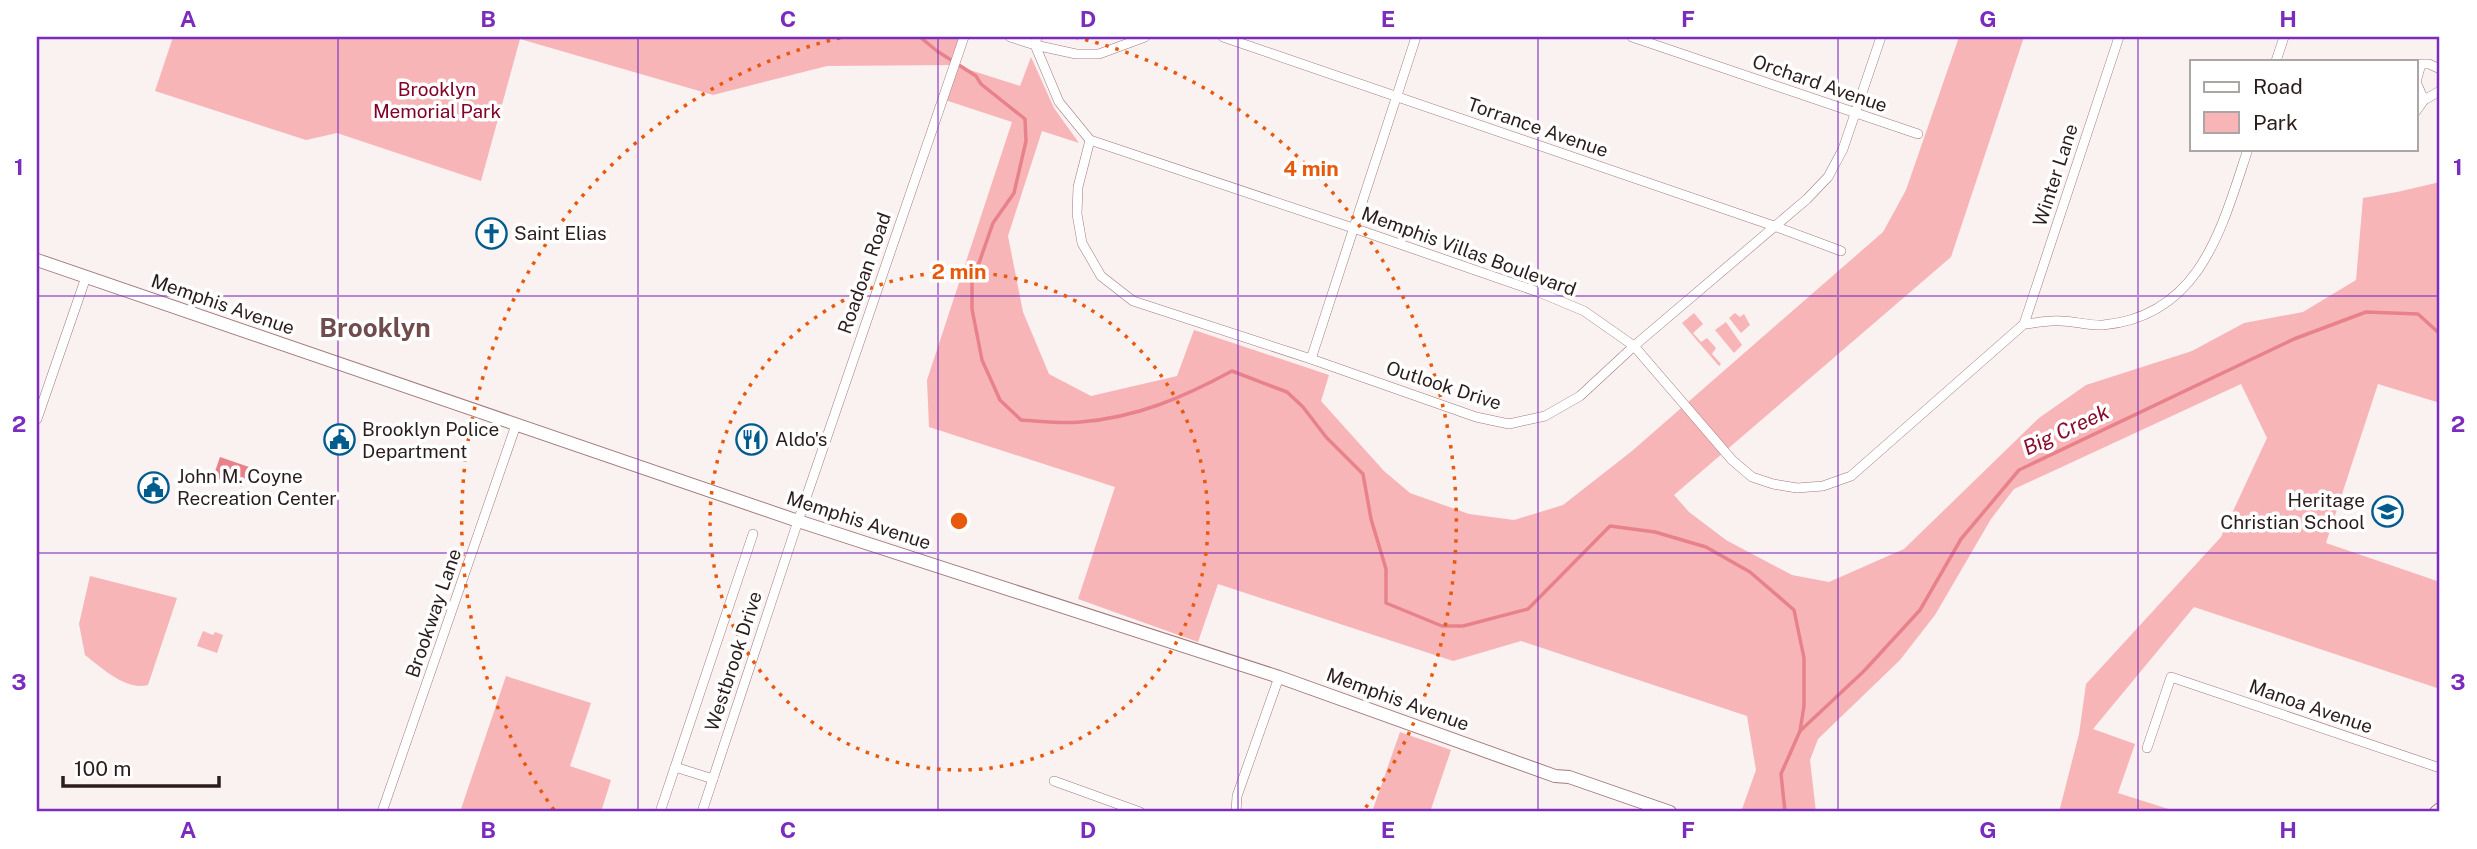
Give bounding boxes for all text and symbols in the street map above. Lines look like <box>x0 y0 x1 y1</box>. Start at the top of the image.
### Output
text: A <box>180 5 197 32</box>
text: B <box>480 5 496 32</box>
text: C <box>780 5 796 32</box>
text: D <box>1080 5 1096 32</box>
text: E <box>1381 5 1395 32</box>
text: F <box>1681 5 1695 32</box>
text: G <box>1979 5 1997 32</box>
text: H <box>2279 5 2297 32</box>
street label: Orchard Avenue <box>1750 50 1890 116</box>
legend <box>2190 60 2418 150</box>
text: Road <box>2253 74 2303 99</box>
park label: Brooklyn Memorial Park <box>373 78 501 122</box>
street label: Torrance Avenue <box>1465 93 1611 161</box>
text: Park <box>2253 110 2298 135</box>
street label: Winter Lane <box>2028 121 2082 229</box>
text: 1 <box>14 153 24 180</box>
text: 1 <box>2453 153 2463 180</box>
text: 4 min <box>1283 156 1339 181</box>
street label: Memphis Villas Boulevard <box>1359 202 1579 300</box>
street label: Roadoan Road <box>833 210 895 336</box>
church icon: Saint Elias <box>474 216 508 250</box>
place label: Saint Elias <box>514 222 607 244</box>
text: 2 min <box>931 259 987 284</box>
street label: Memphis Avenue <box>148 269 298 339</box>
district label: Brooklyn <box>319 312 431 343</box>
street label: Outlook Drive <box>1384 356 1504 414</box>
water label: Big Creek <box>2019 398 2113 460</box>
text: 2 <box>12 410 26 437</box>
text: 2 <box>2451 410 2465 437</box>
place label: Brooklyn Police Department <box>362 418 499 462</box>
restaurant icon: Aldo's <box>735 422 769 456</box>
public building icon: Brooklyn Police Department <box>322 423 356 457</box>
place label: Aldo's <box>775 428 827 450</box>
place label: John M. Coyne Recreation Center <box>177 465 337 509</box>
public building icon: John M. Coyne Recreation Center <box>137 470 171 504</box>
street label: Memphis Avenue <box>784 486 934 554</box>
place label: Heritage Christian School <box>2220 489 2365 533</box>
school or university icon: Heritage Christian School <box>2371 494 2405 528</box>
centre of rings <box>947 509 971 533</box>
street label: Brookway Lane <box>401 546 465 680</box>
street label: Westbrook Drive <box>700 588 766 734</box>
street label: Memphis Avenue <box>1324 663 1472 735</box>
text: 3 <box>11 668 27 695</box>
text: 3 <box>2450 668 2466 695</box>
street label: Manoa Avenue <box>2246 675 2376 737</box>
scale bar <box>63 744 219 788</box>
text: 100 m <box>74 756 131 781</box>
text: A <box>180 816 197 843</box>
text: B <box>480 816 496 843</box>
text: C <box>780 816 796 843</box>
text: D <box>1080 816 1096 843</box>
text: E <box>1381 816 1395 843</box>
text: F <box>1681 816 1695 843</box>
text: G <box>1979 816 1997 843</box>
text: H <box>2279 816 2297 843</box>

